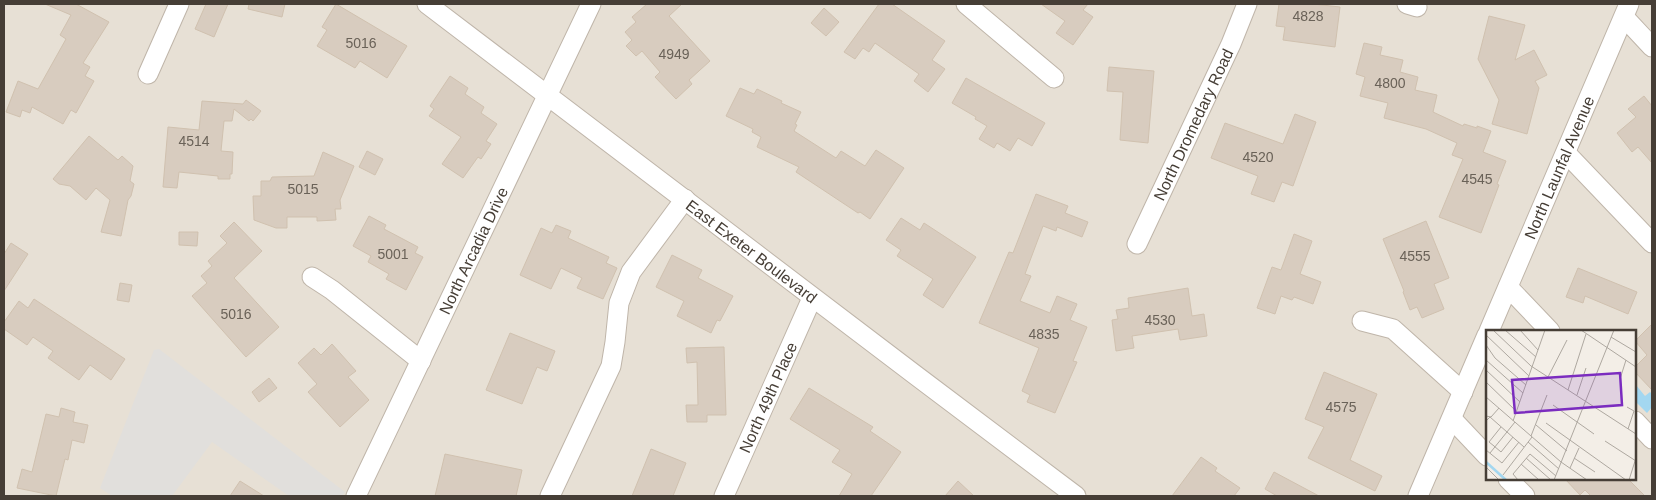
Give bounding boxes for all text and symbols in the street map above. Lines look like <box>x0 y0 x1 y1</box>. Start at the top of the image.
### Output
house number: 4828 <box>1292 8 1324 24</box>
house number: 5016 <box>345 35 377 51</box>
house number: 4949 <box>658 46 690 62</box>
street label: North Dromedary Road <box>1151 46 1236 203</box>
house number: 4800 <box>1374 75 1406 91</box>
street label: North Launfal Avenue <box>1521 93 1598 242</box>
house number: 4514 <box>178 133 210 149</box>
house number: 4520 <box>1242 149 1274 165</box>
house number: 4545 <box>1461 171 1493 187</box>
house number: 5015 <box>287 181 319 197</box>
street label: North Arcadia Drive <box>436 184 511 317</box>
street label: East Exeter Boulevard <box>683 197 820 306</box>
house number: 5001 <box>377 246 409 262</box>
house number: 4555 <box>1399 248 1431 264</box>
house number: 5016 <box>220 306 252 322</box>
house number: 4530 <box>1144 312 1176 328</box>
house number: 4835 <box>1028 326 1060 342</box>
inset map <box>1486 330 1636 480</box>
street label: North 49th Place <box>736 339 800 455</box>
house number: 4575 <box>1325 399 1357 415</box>

